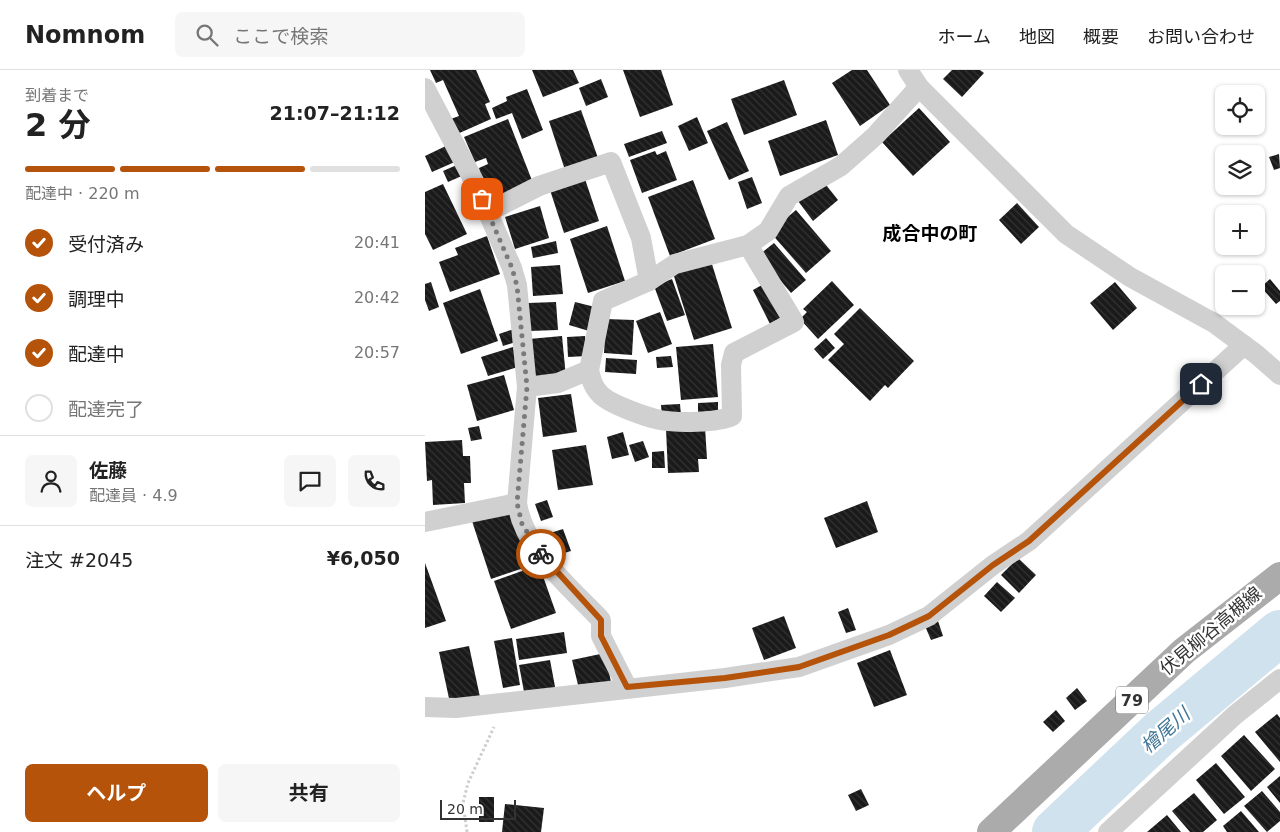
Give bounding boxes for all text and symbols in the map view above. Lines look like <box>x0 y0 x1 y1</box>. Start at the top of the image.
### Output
search box <box>175 12 525 57</box>
text: Nomnom <box>25 21 145 49</box>
icon: search <box>193 21 221 49</box>
text: ここで検索 <box>233 25 328 47</box>
text: ホーム <box>938 26 991 47</box>
text: 地図 <box>1019 26 1055 47</box>
text: 概要 <box>1083 26 1119 47</box>
text: お問い合わせ <box>1147 26 1255 47</box>
map controls <box>1215 85 1265 315</box>
button: locate <box>1215 85 1265 135</box>
text: 到着まで <box>25 86 89 105</box>
text: 21:07–21:12 <box>270 102 400 124</box>
text: 2 分 <box>25 106 90 144</box>
button: layers <box>1215 145 1265 195</box>
pin <box>461 178 503 220</box>
text: 配達中 · 220 m <box>25 184 139 203</box>
icon: bag <box>468 185 496 213</box>
button: + <box>1215 205 1265 255</box>
district label: 成合中の町 <box>882 222 978 244</box>
icon: check <box>25 229 53 257</box>
text: 受付済み <box>68 233 144 255</box>
text: 20:41 <box>354 233 400 252</box>
button: − <box>1215 265 1265 315</box>
icon: check <box>25 284 53 312</box>
text: 調理中 <box>68 288 125 310</box>
text: 20:42 <box>354 288 400 307</box>
icon: check <box>25 339 53 367</box>
text: 配達中 <box>68 343 125 365</box>
text: 20:57 <box>354 343 400 362</box>
pin <box>1180 363 1222 405</box>
icon: home <box>1187 370 1215 398</box>
text: 配達完了 <box>68 398 144 420</box>
button: person <box>25 455 77 507</box>
button: chat <box>284 455 336 507</box>
button: phone <box>348 455 400 507</box>
text: 佐藤 <box>89 459 127 481</box>
text: 配達員 · 4.9 <box>89 486 178 505</box>
courier <box>516 529 566 579</box>
icon: bike <box>527 540 555 568</box>
text: ¥6,050 <box>327 547 400 569</box>
text: 注文 #2045 <box>25 549 133 571</box>
street label: 伏見柳谷高槻線 <box>1156 582 1266 679</box>
road number: 79 <box>1116 686 1148 714</box>
water label: 檜尾川 <box>1136 702 1195 757</box>
button: ヘルプ <box>25 764 208 822</box>
button: 共有 <box>218 764 400 822</box>
scale bar <box>440 797 516 820</box>
text: 20 m <box>447 801 483 817</box>

